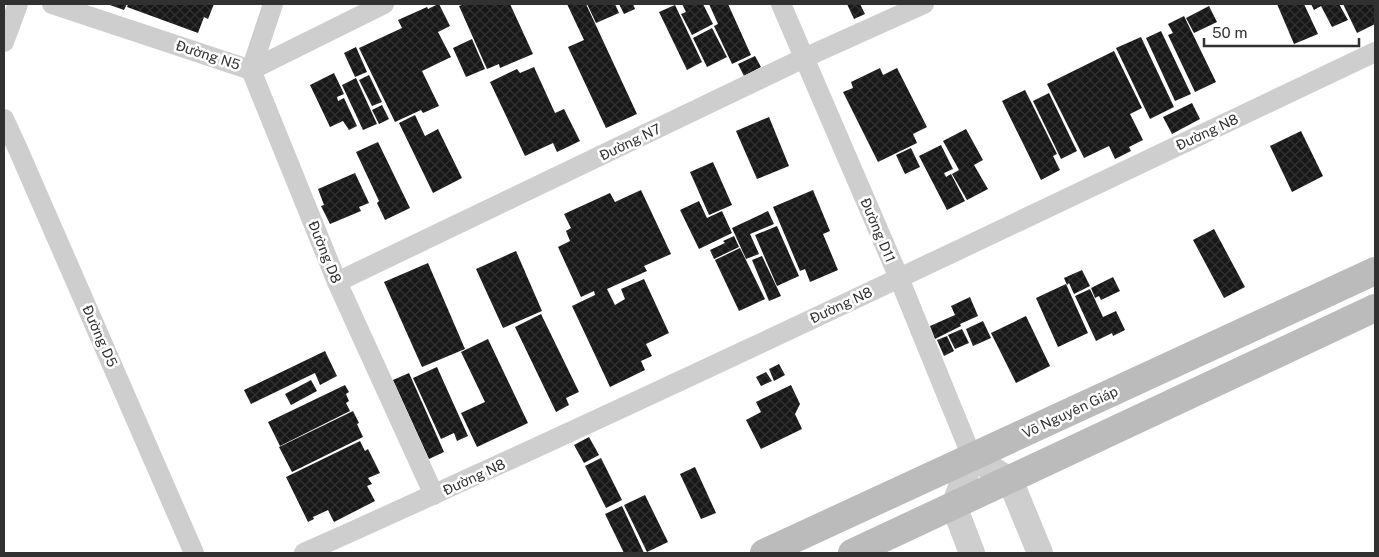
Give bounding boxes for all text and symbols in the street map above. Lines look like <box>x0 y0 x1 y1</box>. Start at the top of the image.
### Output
scale bar <box>1204 15 1359 47</box>
text: 50 m <box>1212 24 1247 41</box>
street label: Đường N5 <box>174 37 242 73</box>
street label: Đường N8 <box>1173 111 1241 153</box>
street label: Đường N7 <box>597 120 663 164</box>
street label: Đường D11 <box>857 195 899 265</box>
street label: Đường D8 <box>305 218 345 286</box>
street label: Đường N8 <box>807 284 875 326</box>
street label: Đường D5 <box>79 303 121 369</box>
street label: Võ Nguyên Giáp <box>1020 383 1120 441</box>
street label: Đường N8 <box>440 456 508 498</box>

